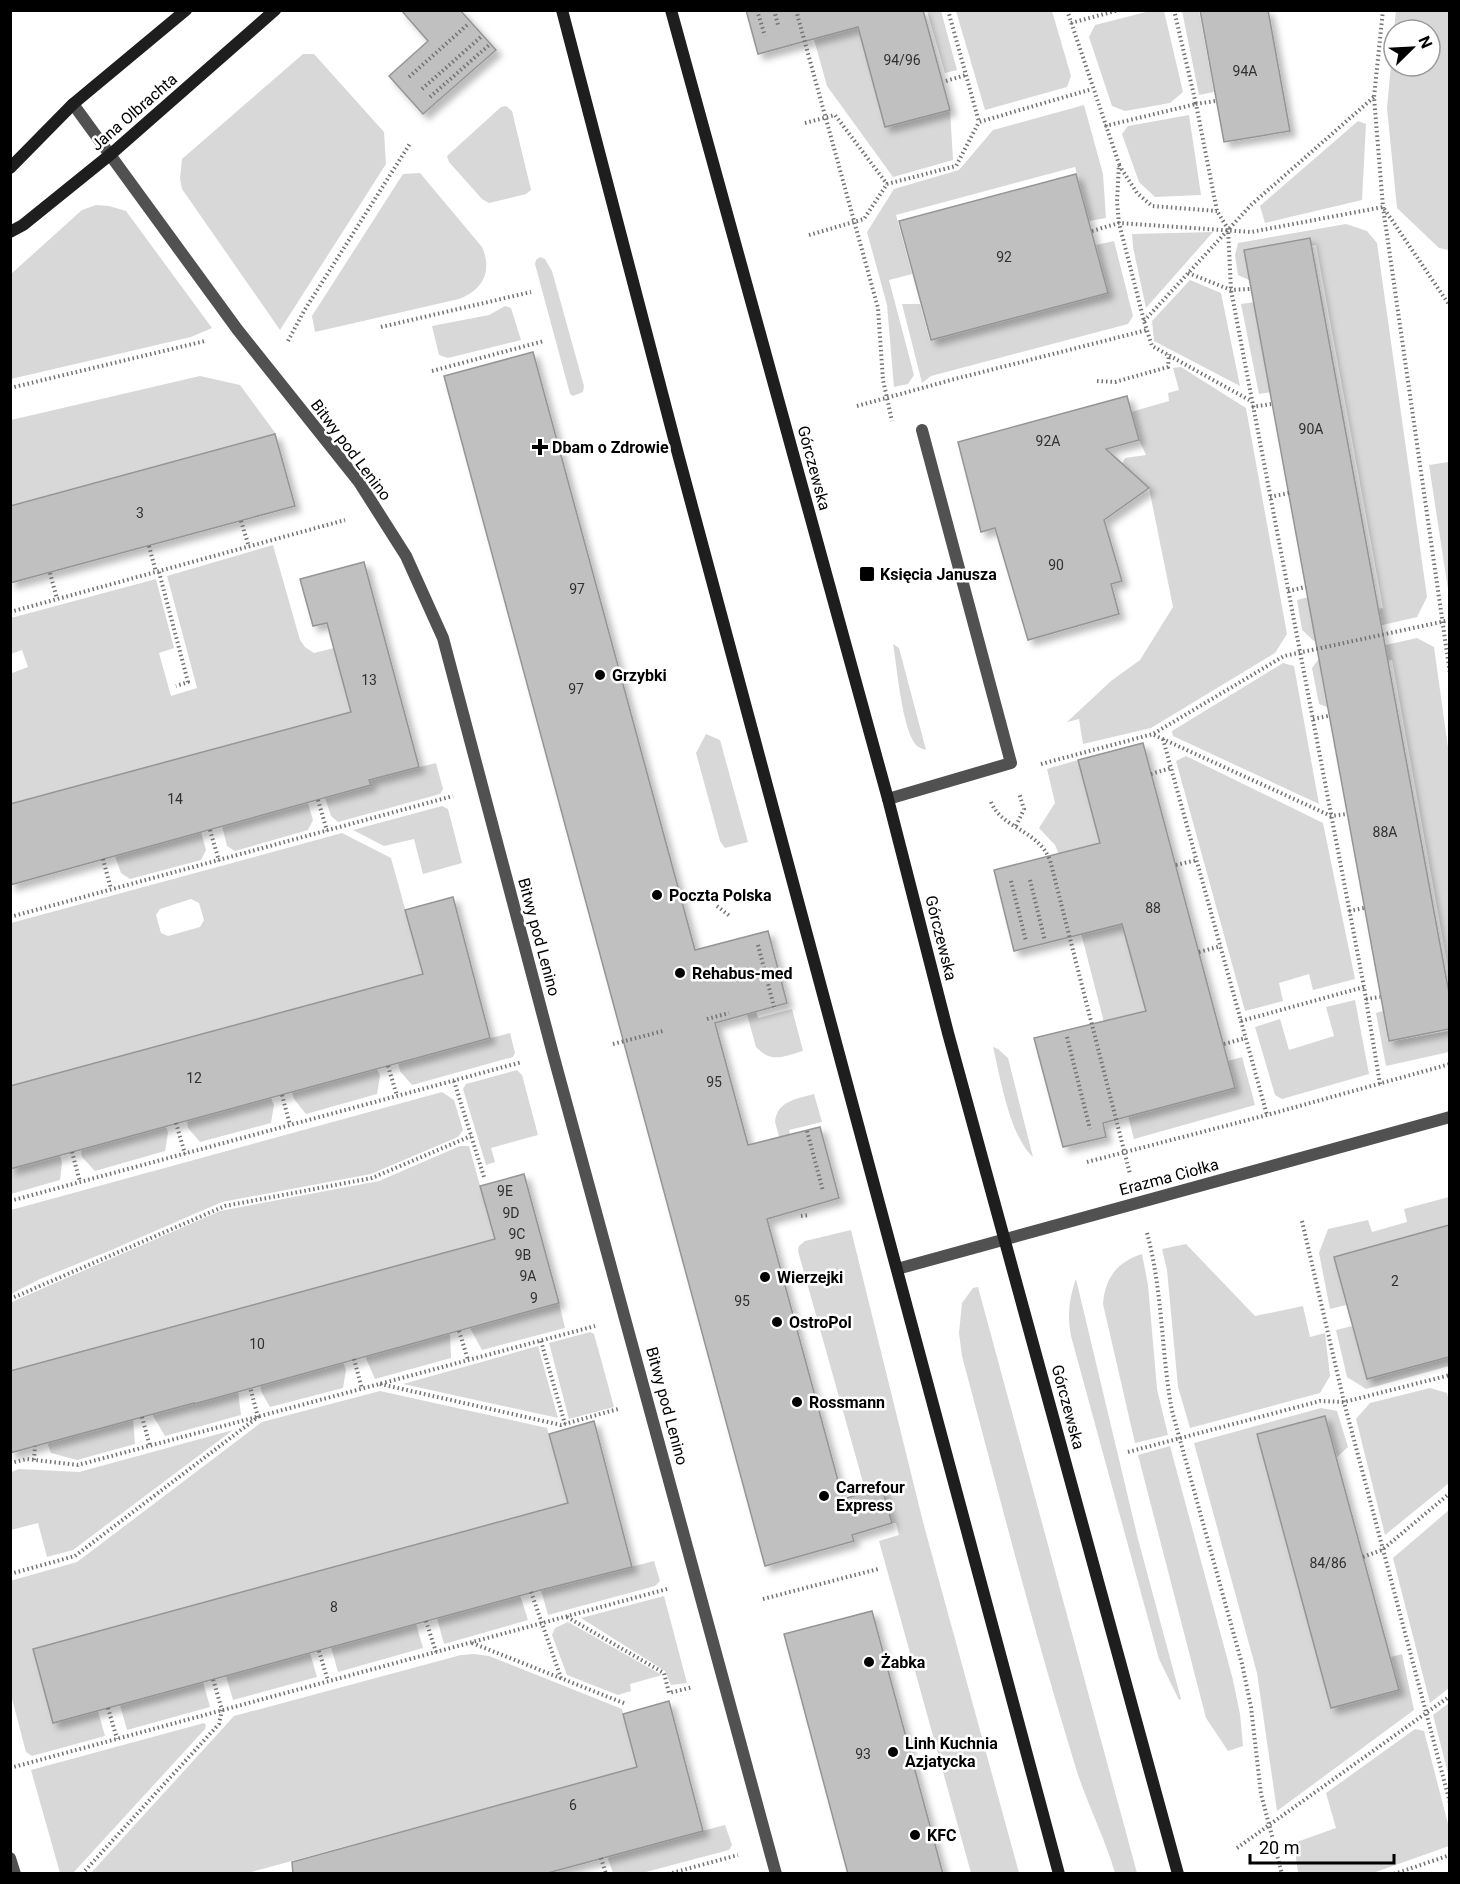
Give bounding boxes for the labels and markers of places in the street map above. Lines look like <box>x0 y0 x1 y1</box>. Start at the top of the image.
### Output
place label: Dbam o Zdrowie <box>552 438 669 457</box>
marker: Dbam o Zdrowie <box>533 440 547 454</box>
marker: Księcia Janusza <box>858 565 876 583</box>
place label: Księcia Janusza <box>880 565 997 584</box>
place label: Grzybki <box>612 666 667 685</box>
marker: Grzybki <box>593 668 607 682</box>
place label: Poczta Polska <box>669 886 772 905</box>
marker: Poczta Polska <box>650 888 664 902</box>
place label: Rehabus-med <box>692 964 792 983</box>
marker: Rehabus-med <box>673 966 687 980</box>
place label: Wierzejki <box>777 1268 843 1287</box>
marker: Wierzejki <box>758 1270 772 1284</box>
place label: OstroPol <box>789 1313 852 1332</box>
marker: OstroPol <box>770 1315 784 1329</box>
place label: Rossmann <box>809 1393 885 1412</box>
marker: Rossmann <box>790 1395 804 1409</box>
place label: Carrefour Express <box>836 1478 905 1515</box>
marker: Carrefour Express <box>817 1489 831 1503</box>
place label: Żabka <box>881 1653 926 1672</box>
marker: Żabka <box>862 1655 876 1669</box>
place label: Linh Kuchnia Azjatycka <box>905 1734 998 1771</box>
marker: Linh Kuchnia Azjatycka <box>886 1745 900 1759</box>
place label: KFC <box>927 1826 956 1845</box>
marker: KFC <box>908 1828 922 1842</box>

